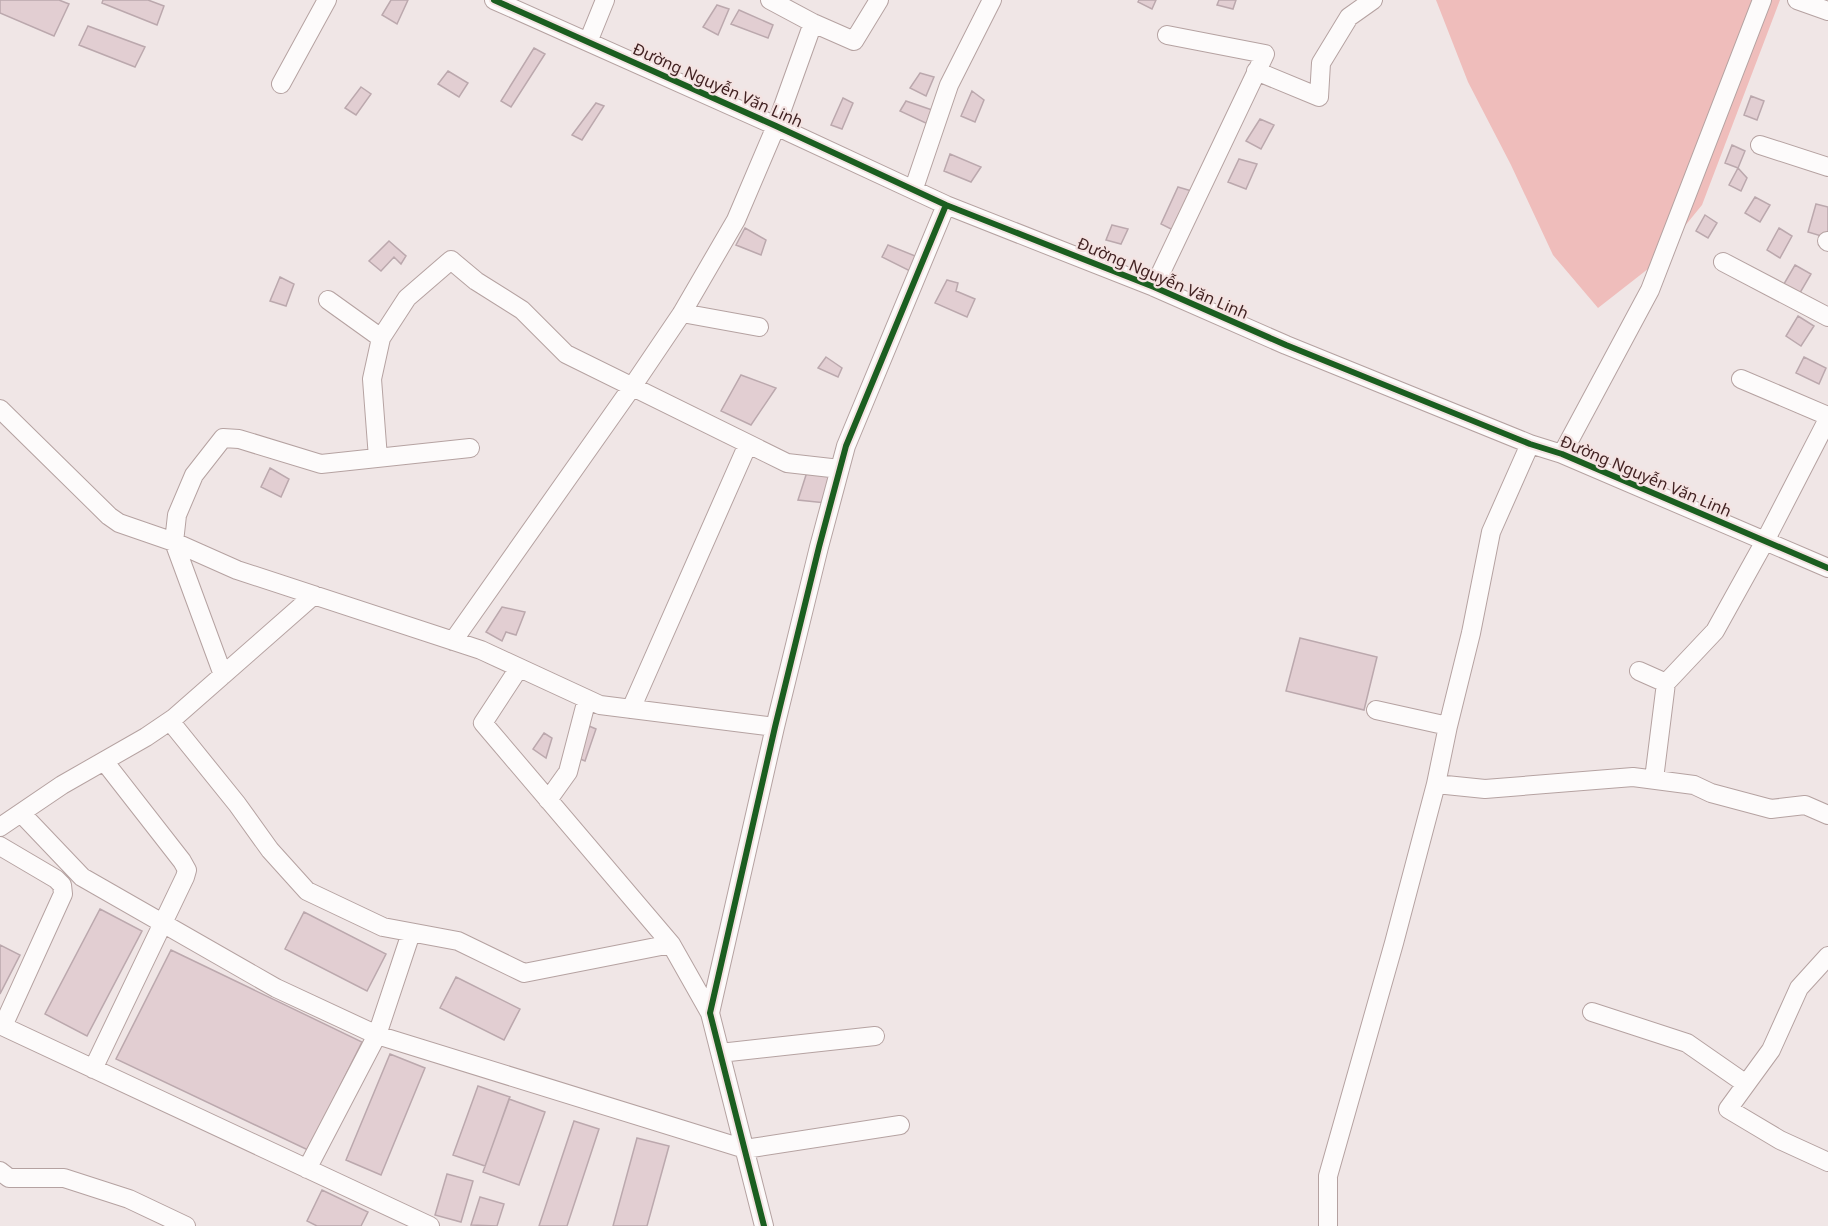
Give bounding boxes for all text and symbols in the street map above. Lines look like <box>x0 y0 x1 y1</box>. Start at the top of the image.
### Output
street label: Đường Nguyễn Văn Linh <box>630 38 806 132</box>
street label: Đường Nguyễn Văn Linh <box>1074 232 1252 324</box>
street label: Đường Nguyễn Văn Linh <box>1557 430 1735 522</box>

